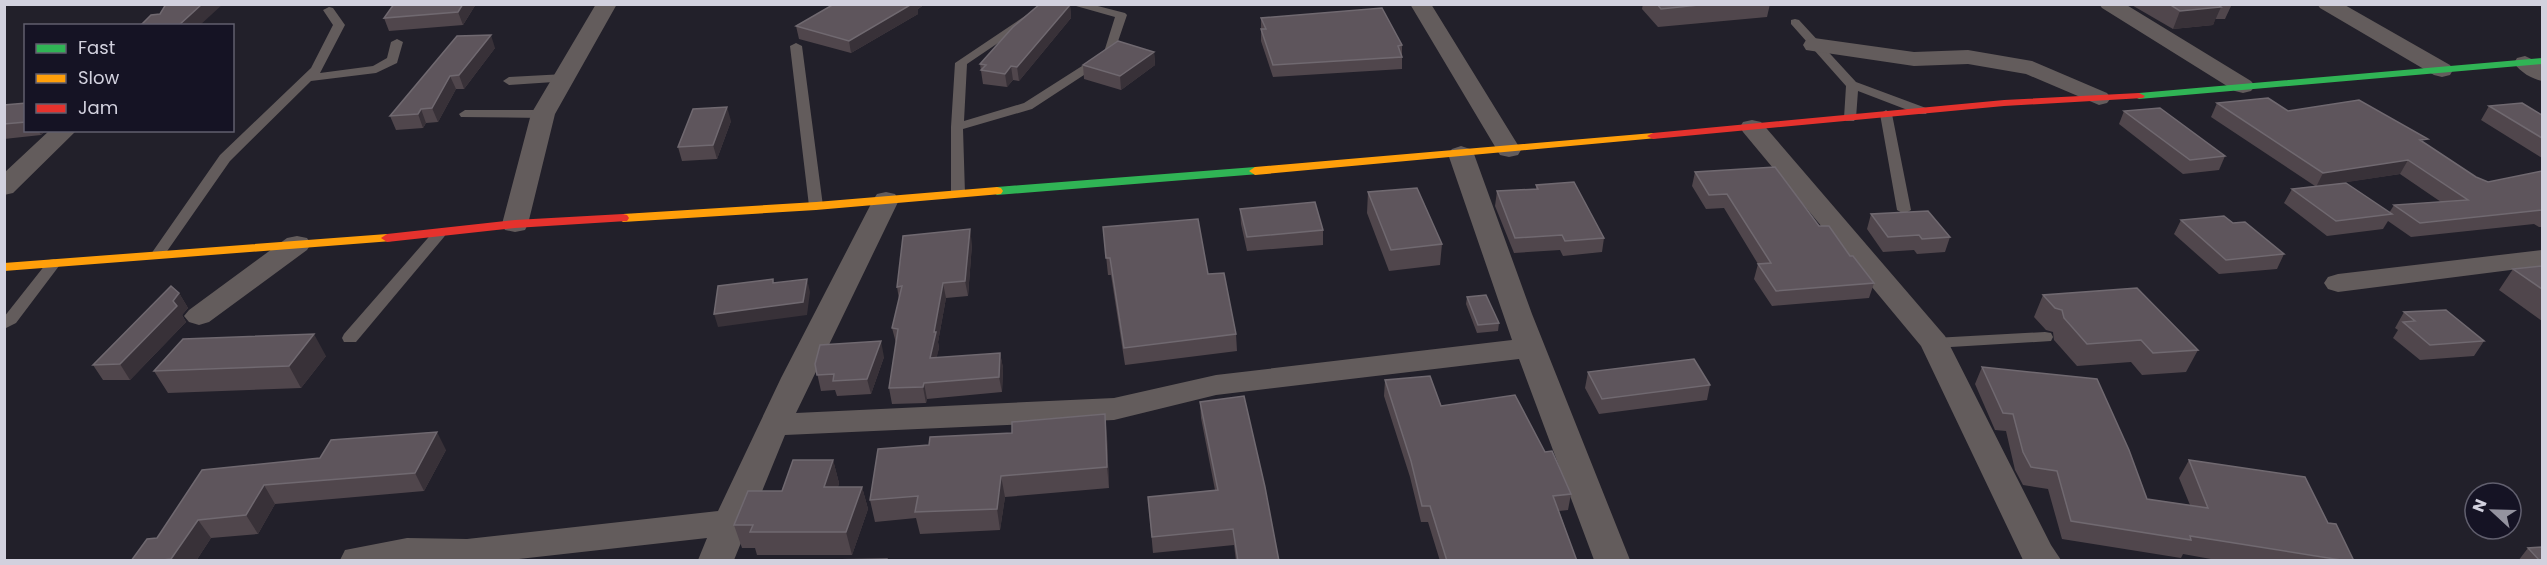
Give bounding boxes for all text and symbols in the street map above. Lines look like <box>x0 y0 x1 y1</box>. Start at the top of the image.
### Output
legend <box>24 24 234 132</box>
text: Fast <box>78 35 115 60</box>
text: Slow <box>78 65 120 90</box>
text: Jam <box>78 95 118 120</box>
north arrow <box>2463 481 2523 541</box>
text: N <box>2467 496 2492 515</box>

